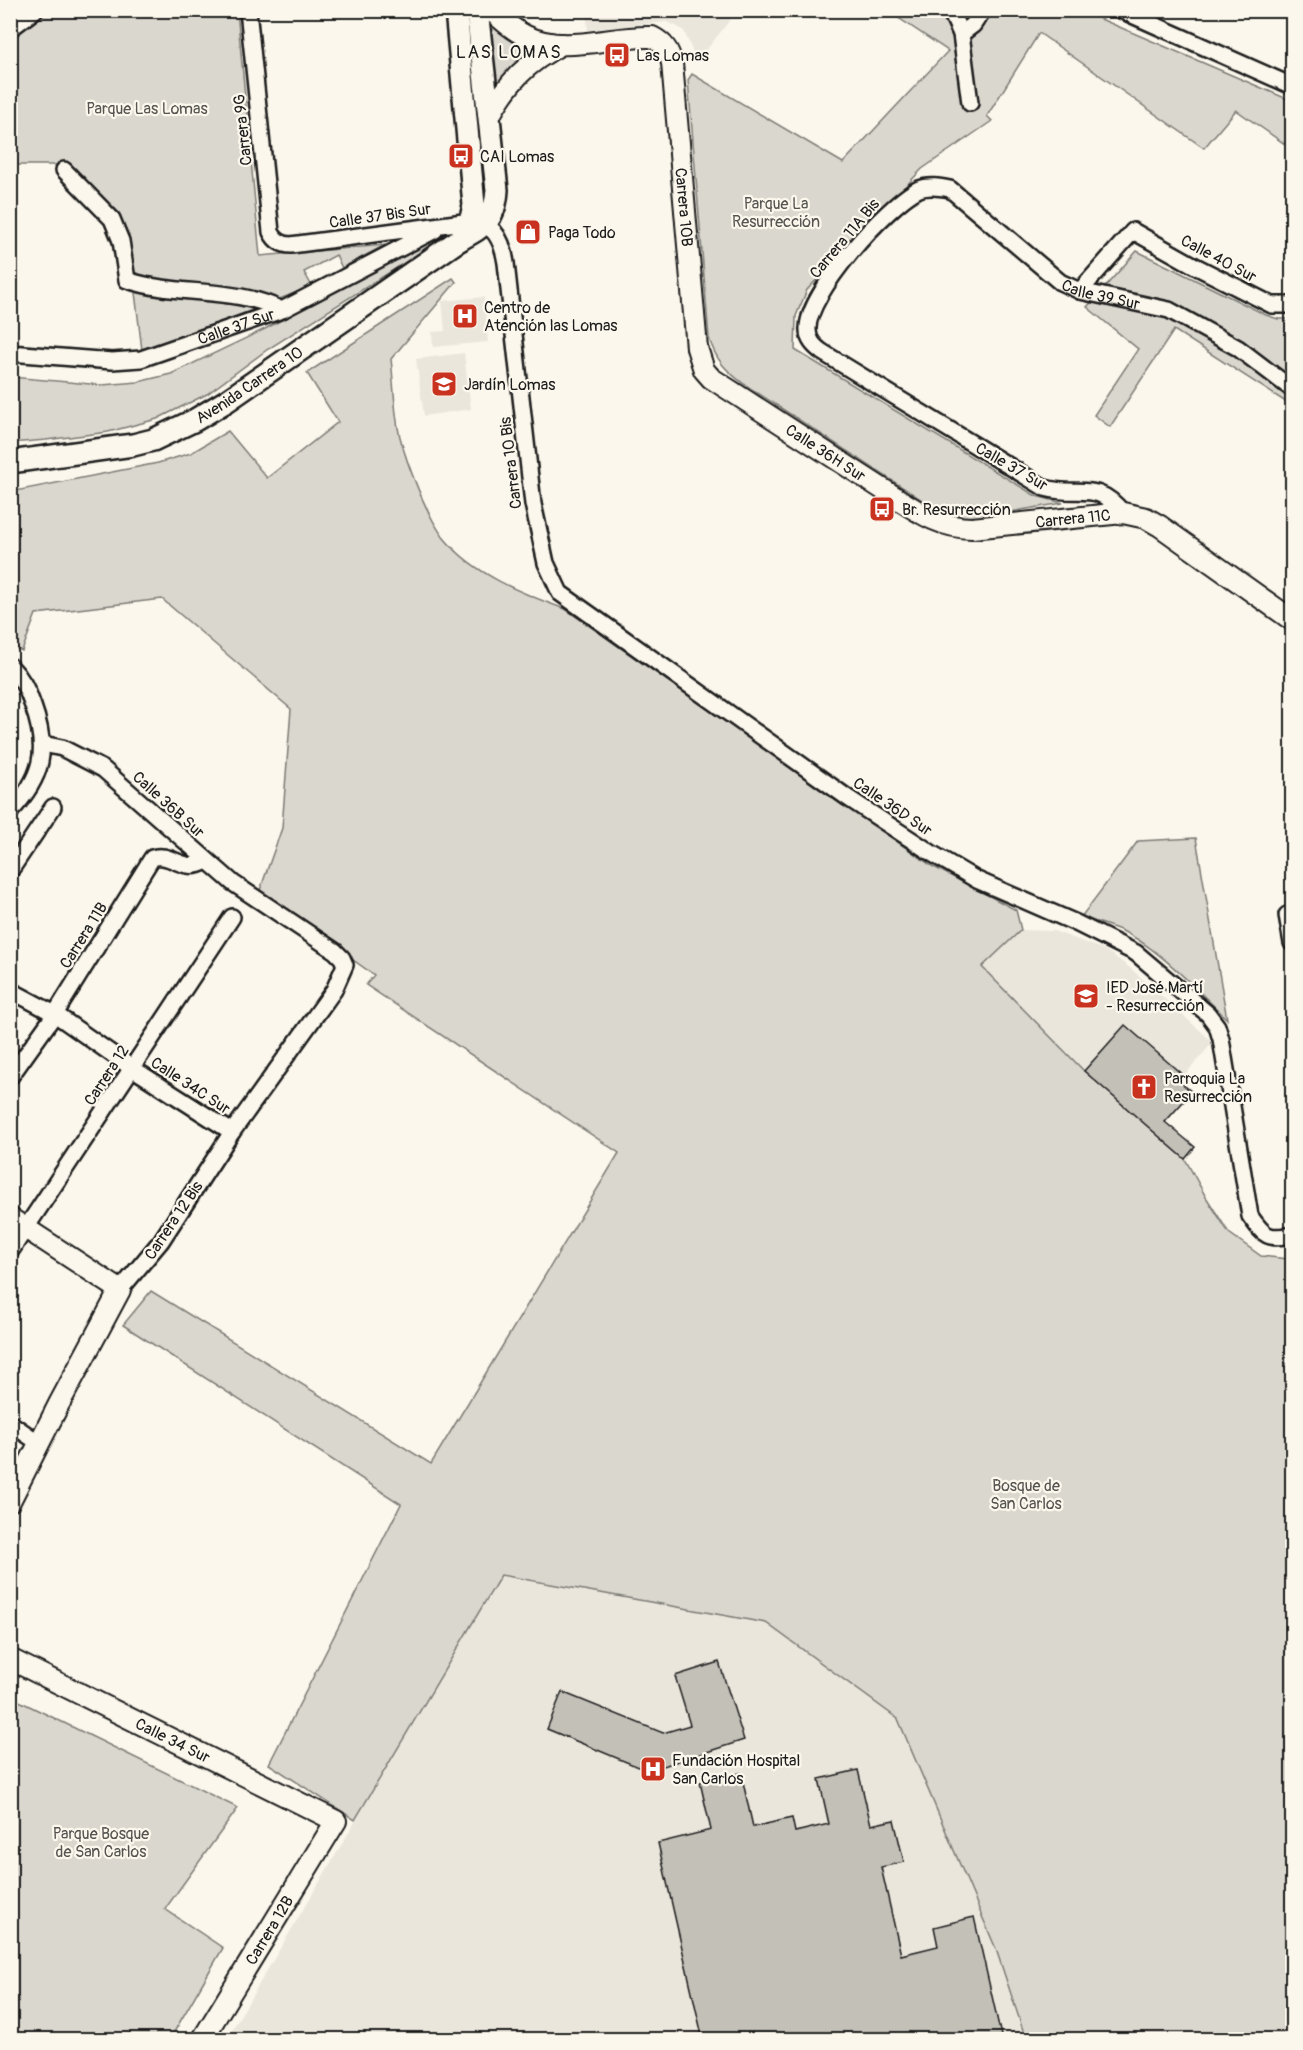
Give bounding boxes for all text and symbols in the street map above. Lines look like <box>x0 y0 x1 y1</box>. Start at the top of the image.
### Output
bus stop icon: Las Lomas <box>602 40 632 70</box>
district label: LAS LOMAS <box>456 41 562 64</box>
place label: Las Lomas <box>636 46 709 66</box>
street label: Carrera 9G <box>229 93 257 167</box>
park label: Parque Las Lomas <box>86 99 208 119</box>
bus stop icon: CAI Lomas <box>446 141 476 171</box>
place label: CAI Lomas <box>480 147 554 167</box>
street label: Carrera 10B <box>670 167 697 248</box>
park label: Parque La Resurrección <box>732 194 820 232</box>
street label: Carrera 11A Bis <box>805 195 884 283</box>
street label: Calle 37 Bis Sur <box>328 199 433 233</box>
shop icon: Paga Todo <box>513 217 543 247</box>
place label: Paga Todo <box>548 223 616 243</box>
street label: Calle 40 Sur <box>1177 231 1260 287</box>
street label: Calle 39 Sur <box>1058 275 1142 315</box>
place label: Centro de Atención las Lomas <box>484 298 618 336</box>
hospital icon: Centro de Atención las Lomas <box>450 301 480 331</box>
street label: Calle 37 Sur <box>195 304 278 350</box>
street label: Avenida Carrera 10 <box>192 342 307 428</box>
school or university icon: Jardín Lomas <box>429 369 459 399</box>
place label: Jardín Lomas <box>464 375 555 395</box>
street label: Carrera 10 Bis <box>495 416 527 510</box>
street label: Calle 36H Sur <box>782 420 869 487</box>
street label: Calle 37 Sur <box>972 438 1051 496</box>
bus stop icon: Br. Resurrección <box>867 494 897 524</box>
place label: Br. Resurrección <box>902 500 1011 520</box>
street label: Carrera 11C <box>1035 505 1112 533</box>
street label: Calle 36B Sur <box>128 767 209 843</box>
street label: Calle 36D Sur <box>849 773 936 841</box>
street label: Carrera 11B <box>56 899 112 972</box>
place label: IED José Martí - Resurrección <box>1106 978 1204 1016</box>
school or university icon: IED José Martí - Resurrección <box>1071 981 1101 1011</box>
street label: Carrera 12 <box>80 1041 134 1110</box>
street label: Calle 34C Sur <box>147 1053 234 1119</box>
place label: Parroquia La Resurrección <box>1164 1069 1252 1107</box>
church icon: Parroquia La Resurrección <box>1129 1072 1159 1102</box>
street label: Carrera 12 Bis <box>140 1177 207 1264</box>
park label: Bosque de San Carlos <box>990 1476 1062 1514</box>
street label: Calle 34 Sur <box>132 1714 214 1768</box>
place label: Fundación Hospital San Carlos <box>672 1751 800 1789</box>
hospital icon: Fundación Hospital San Carlos <box>638 1754 668 1784</box>
park label: Parque Bosque de San Carlos <box>53 1824 149 1862</box>
street label: Carrera 12B <box>241 1892 298 1969</box>

